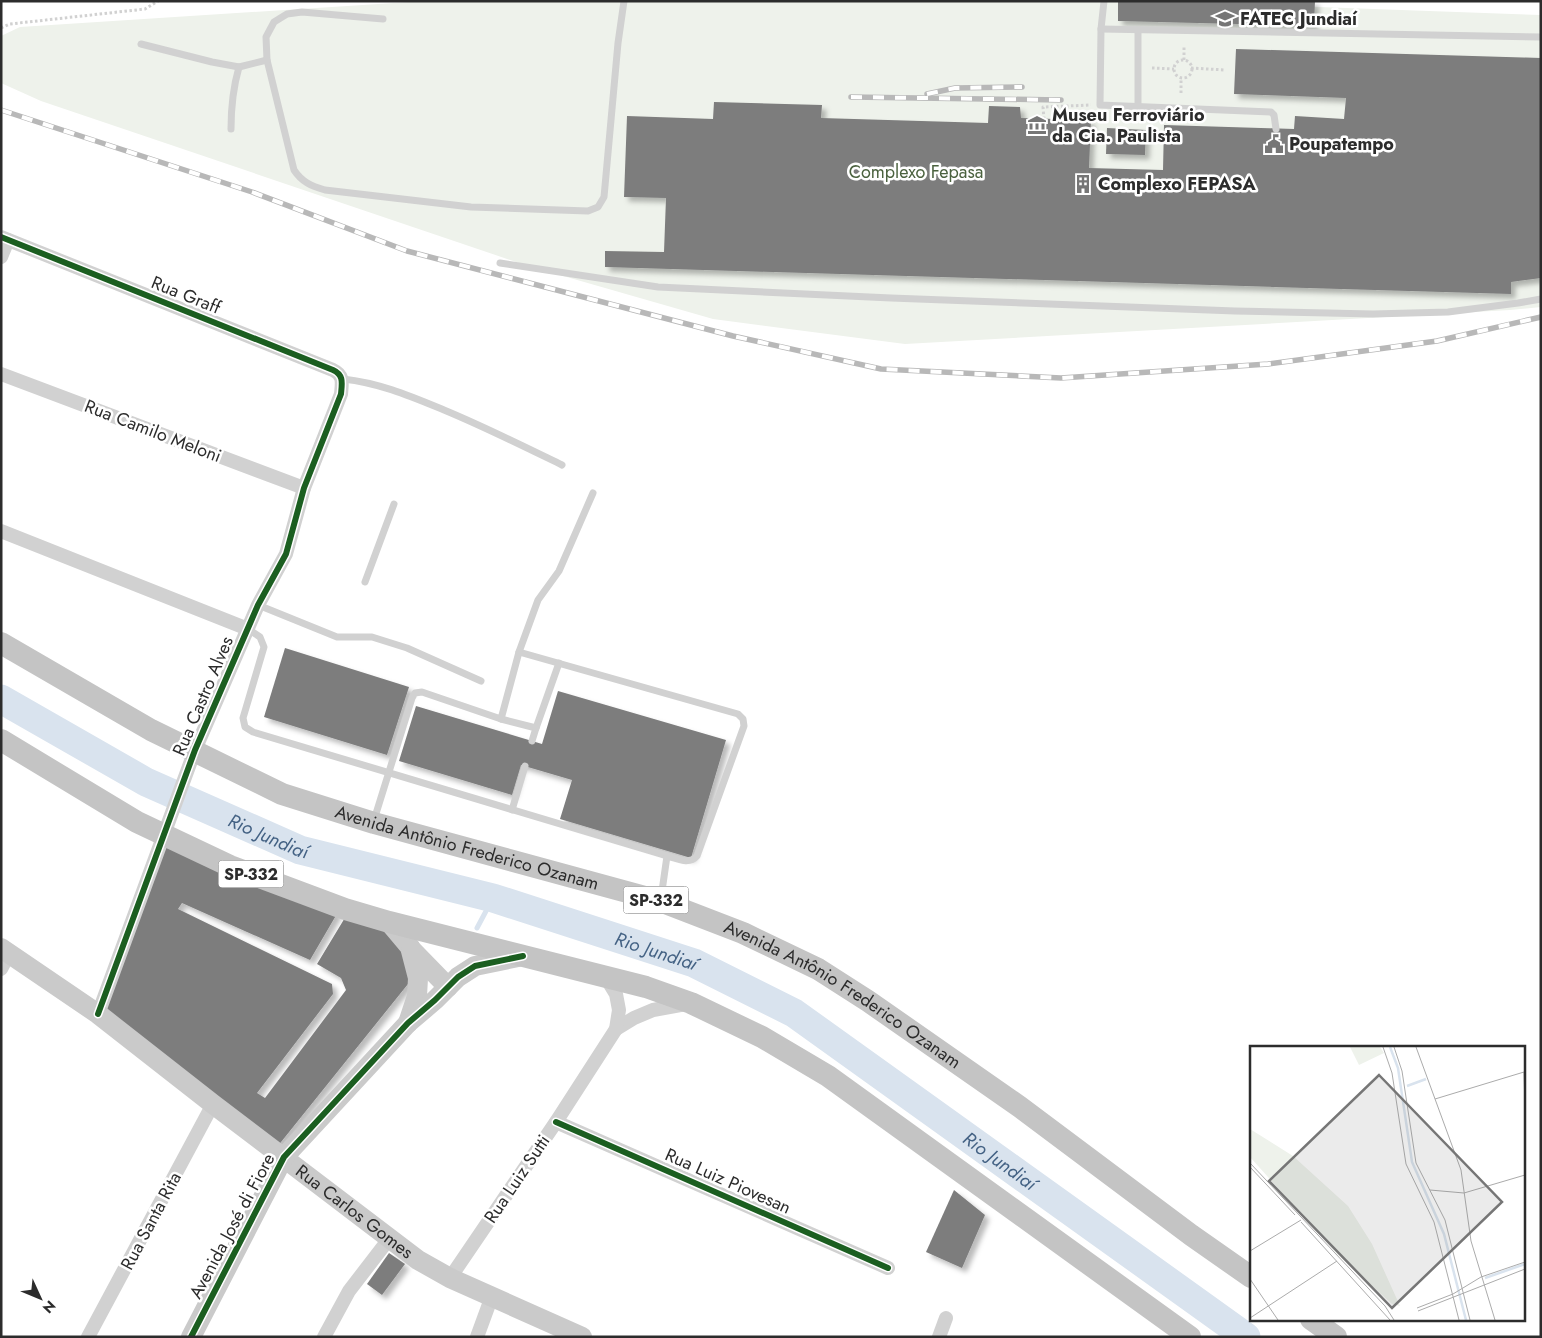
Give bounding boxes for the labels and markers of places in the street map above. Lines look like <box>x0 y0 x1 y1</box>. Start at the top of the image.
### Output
place label: FATEC Jundiaí <box>1240 6 1358 32</box>
school or university icon: FATEC Jundiaí <box>1214 8 1236 30</box>
place label: Museu Ferroviário da Cia. Paulista <box>1052 102 1205 149</box>
museum icon: Museu Ferroviário da Cia. Paulista <box>1026 114 1048 136</box>
place label: Poupatempo <box>1289 131 1394 157</box>
public building icon: Poupatempo <box>1263 133 1285 155</box>
place label: Complexo FEPASA <box>1098 171 1257 197</box>
building icon: Complexo FEPASA <box>1072 173 1094 195</box>

